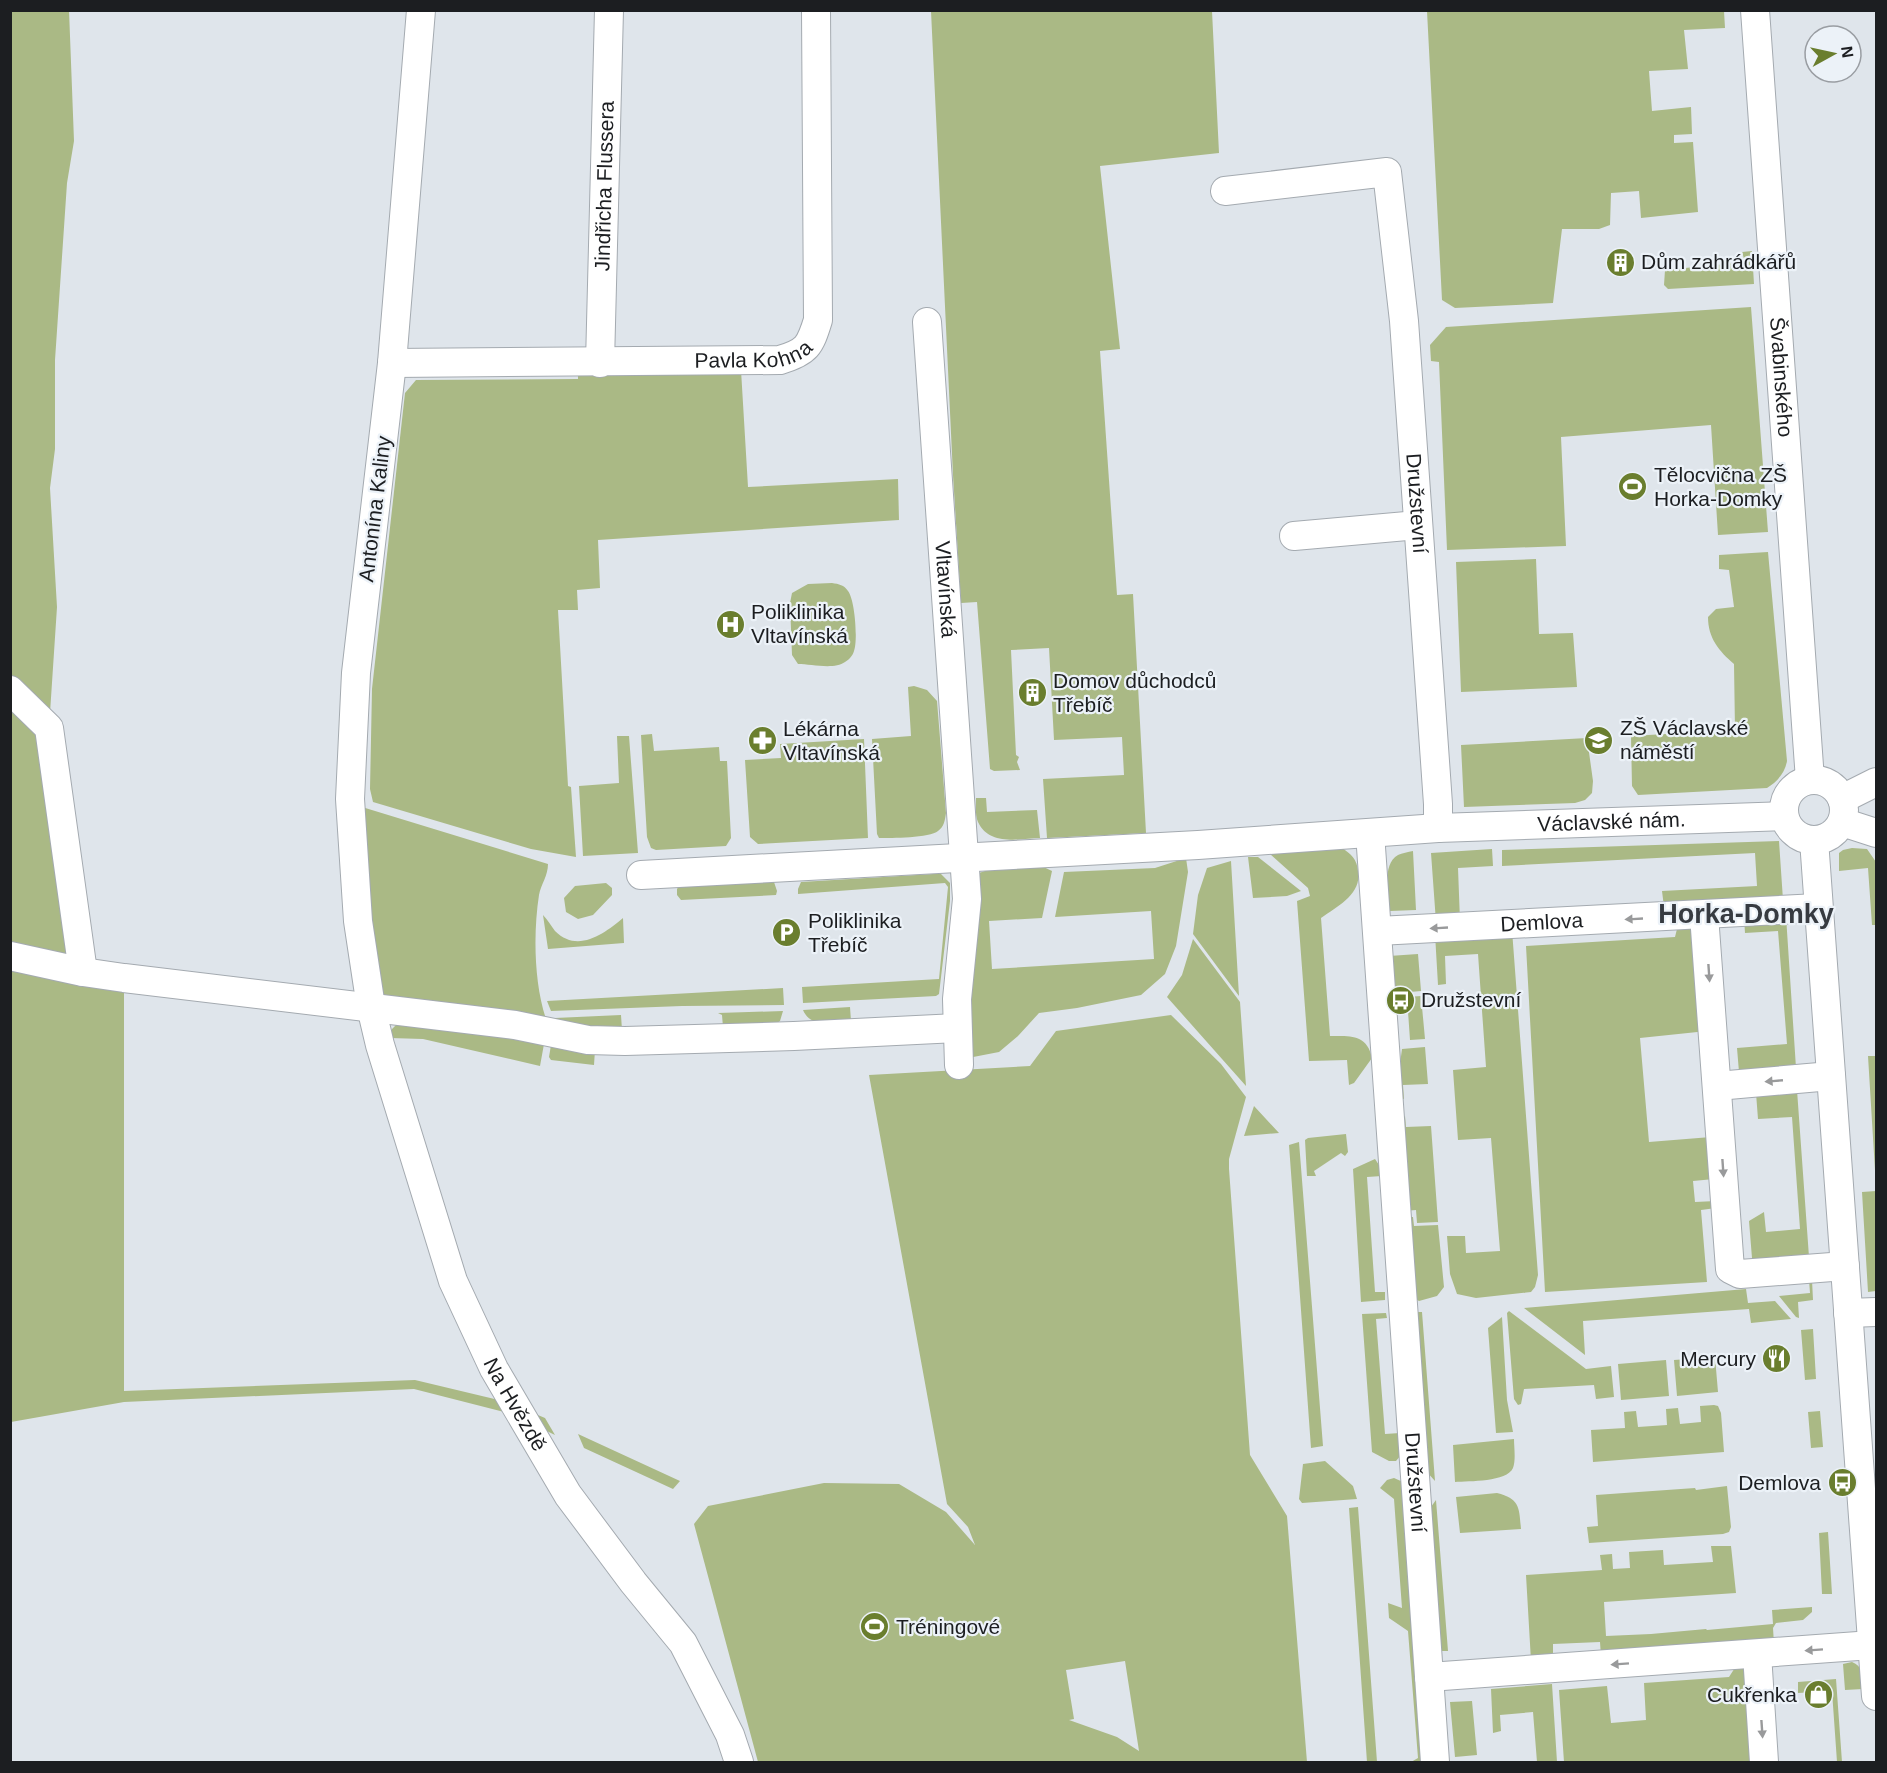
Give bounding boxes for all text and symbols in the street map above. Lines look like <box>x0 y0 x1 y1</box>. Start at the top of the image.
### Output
north arrow <box>1803 24 1863 84</box>
text: N <box>1838 45 1857 59</box>
street label: Jindřicha Flussera <box>590 100 618 272</box>
building icon: Dům zahrádkářů <box>1604 246 1636 278</box>
place label: Dům zahrádkářů <box>1641 250 1796 273</box>
street label: Švabinského <box>1766 316 1797 438</box>
street label: Pavla Kohna <box>694 335 817 372</box>
street label: Antonína Kaliny <box>354 434 395 583</box>
street label: Družstevní <box>1402 453 1432 554</box>
place label: Tělocvična ZŠ Horka-Domky <box>1654 463 1787 510</box>
sports icon: Tělocvična ZŠ Horka-Domky <box>1617 471 1649 503</box>
street label: Vltavínská <box>931 540 961 639</box>
place label: Poliklinika Vltavínská <box>751 600 848 647</box>
hospital icon: Poliklinika Vltavínská <box>714 608 746 640</box>
place label: Domov důchodců Třebíč <box>1053 669 1216 716</box>
building icon: Domov důchodců Třebíč <box>1016 677 1048 709</box>
place label: ZŠ Václavské náměstí <box>1620 716 1748 763</box>
place label: Lékárna Vltavínská <box>783 717 880 764</box>
school or university icon: ZŠ Václavské náměstí <box>1583 724 1615 756</box>
pharmacy icon: Lékárna Vltavínská <box>746 725 778 757</box>
street label: Václavské nám. <box>1537 807 1686 836</box>
district label: Horka-Domky <box>1658 899 1834 929</box>
street label: Demlova <box>1500 908 1584 936</box>
place label: Poliklinika Třebíč <box>808 909 902 956</box>
one-way arrow <box>1625 914 1644 923</box>
parking icon: Poliklinika Třebíč <box>771 917 803 949</box>
one-way arrow <box>1430 924 1449 933</box>
one-way arrow <box>1704 964 1713 983</box>
bus stop icon: Družstevní <box>1384 984 1416 1016</box>
place label: Družstevní <box>1421 988 1522 1011</box>
one-way arrow <box>1764 1076 1783 1086</box>
one-way arrow <box>1718 1158 1728 1177</box>
restaurant icon: Mercury <box>1761 1343 1793 1375</box>
place label: Mercury <box>1680 1347 1756 1370</box>
street label: Na Hvězdě <box>479 1354 552 1455</box>
street label: Družstevní <box>1401 1431 1431 1533</box>
bus stop icon: Demlova <box>1826 1467 1858 1499</box>
place label: Demlova <box>1738 1471 1821 1494</box>
sports icon: Tréningové <box>859 1611 891 1643</box>
place label: Tréningové <box>896 1615 1000 1638</box>
one-way arrow <box>1805 1645 1824 1655</box>
one-way arrow <box>1610 1659 1629 1668</box>
shop icon: Cukřenka <box>1802 1679 1834 1711</box>
place label: Cukřenka <box>1707 1683 1797 1706</box>
one-way arrow <box>1757 1720 1766 1739</box>

